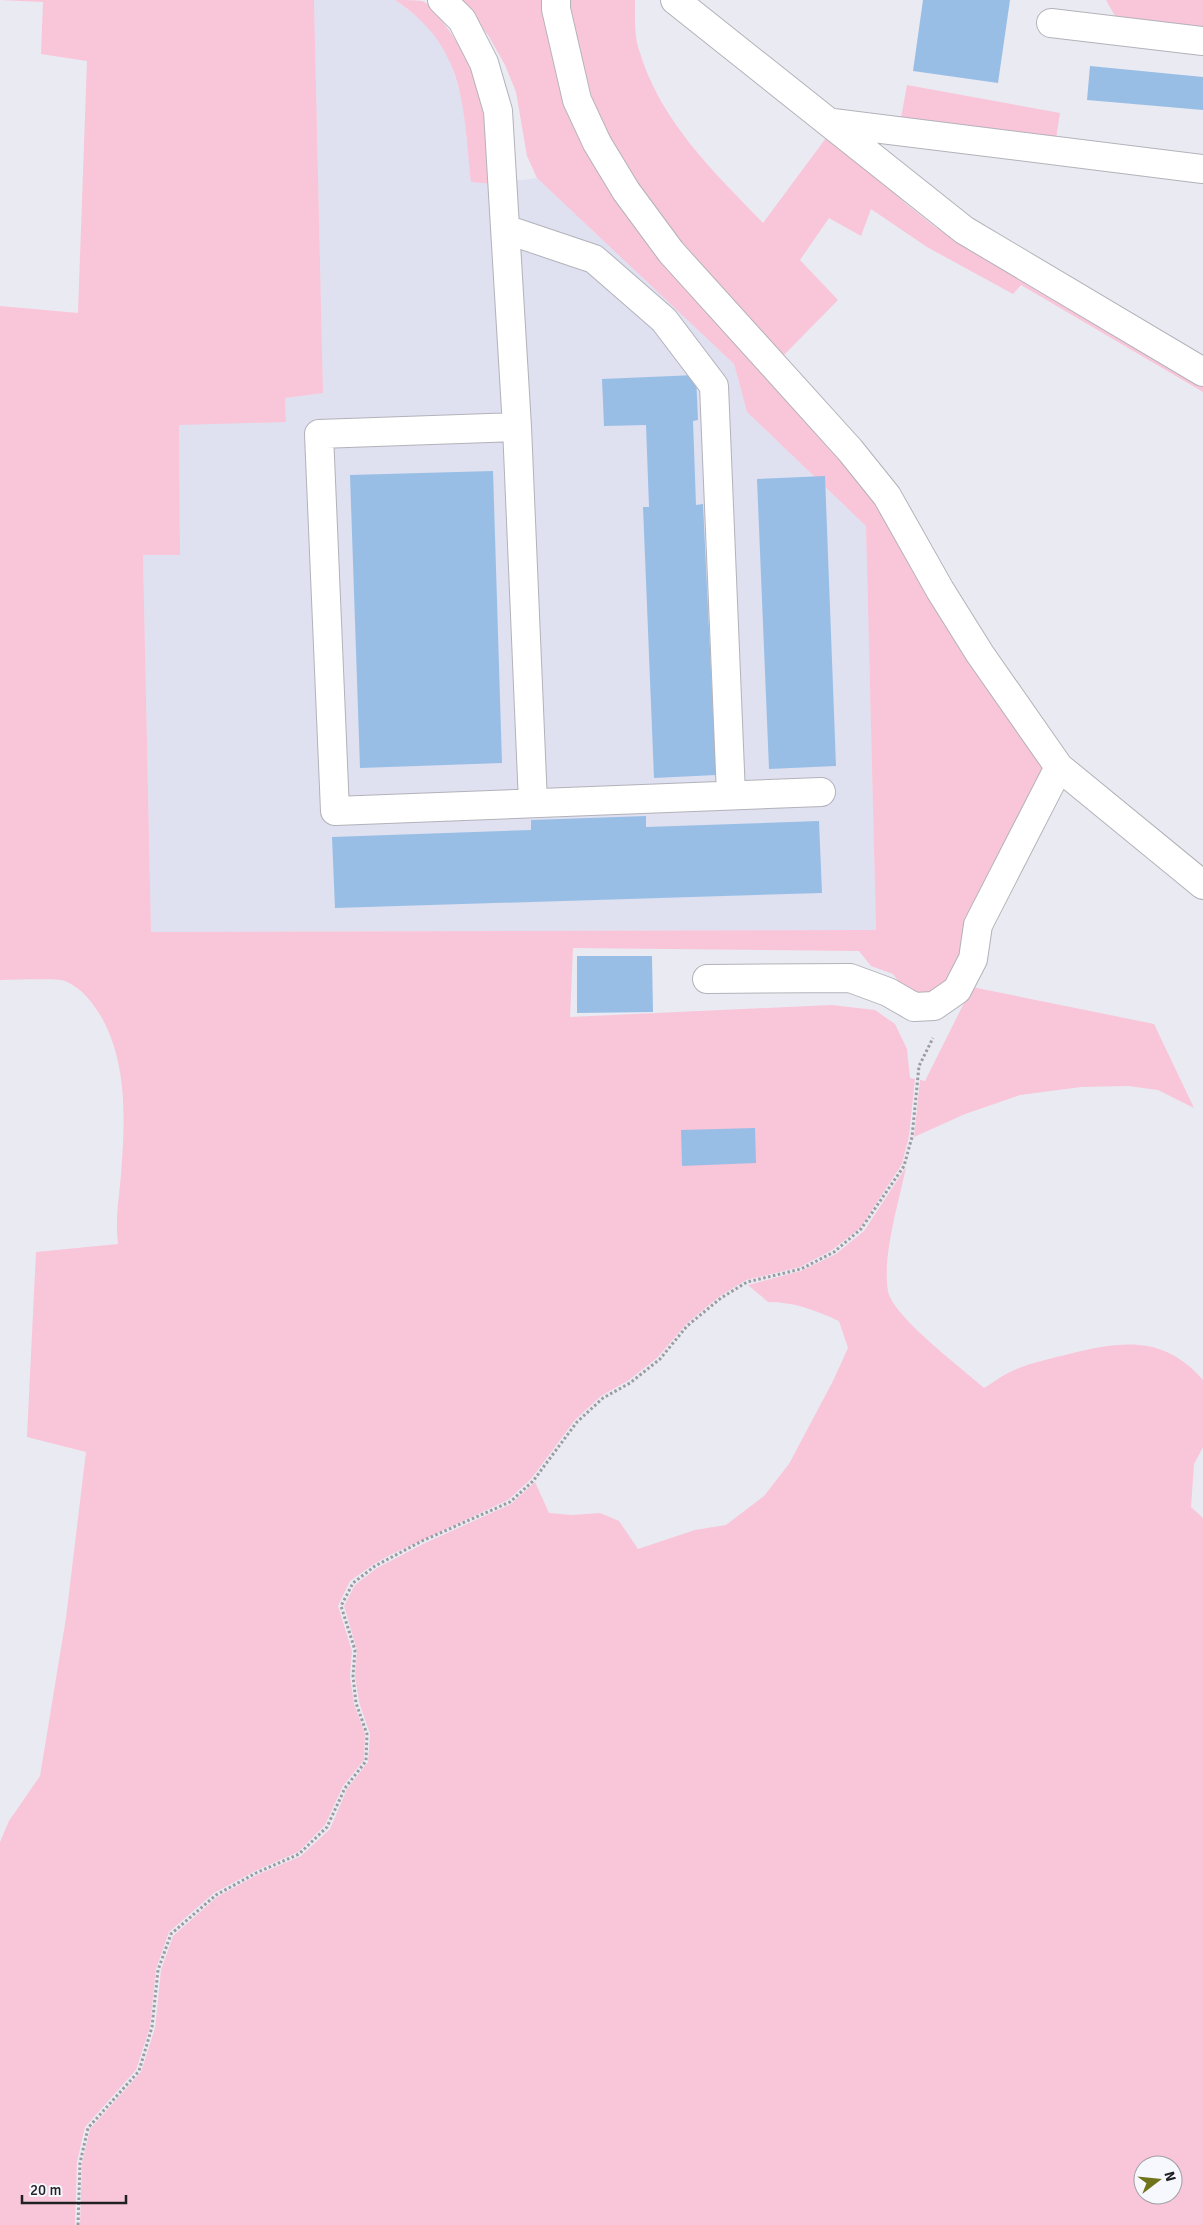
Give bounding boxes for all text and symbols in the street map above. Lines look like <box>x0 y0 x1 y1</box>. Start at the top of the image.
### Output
north arrow <box>1133 2155 1183 2205</box>
text: N <box>1161 2170 1180 2184</box>
scale bar <box>22 2172 126 2204</box>
text: 20 m <box>30 2181 61 2199</box>

